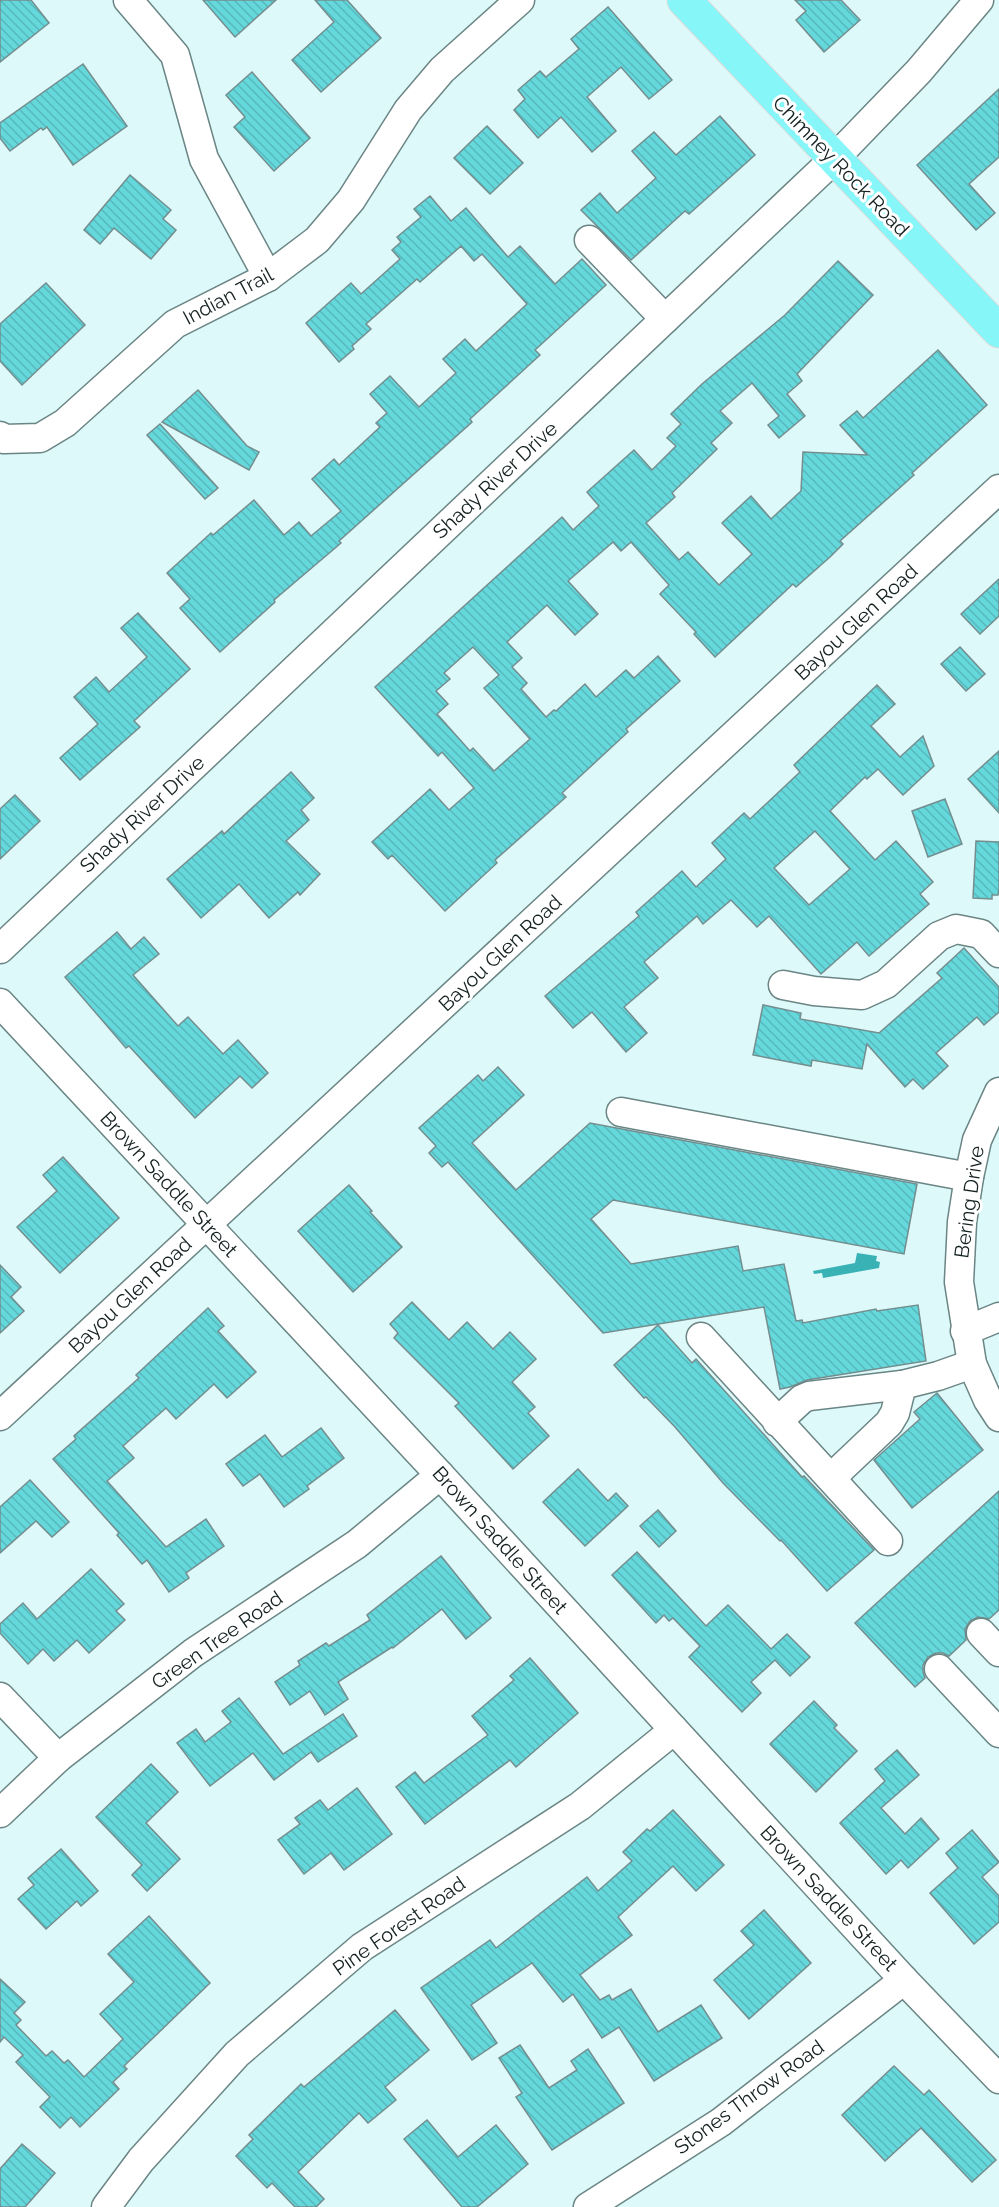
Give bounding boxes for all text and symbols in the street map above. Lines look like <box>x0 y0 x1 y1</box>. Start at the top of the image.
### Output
street label: Chimney Rock Road <box>768 91 914 241</box>
street label: Indian Trail <box>179 262 278 330</box>
street label: Shady River Drive <box>428 416 562 544</box>
street label: Bayou Glen Road <box>789 559 923 685</box>
street label: Shady River Drive <box>75 750 209 878</box>
street label: Bayou Glen Road <box>433 890 567 1016</box>
street label: Brown Saddle Street <box>95 1106 243 1262</box>
street label: Bering Drive <box>949 1144 989 1260</box>
street label: Bayou Glen Road <box>63 1232 197 1358</box>
street label: Brown Saddle Street <box>427 1461 573 1619</box>
street label: Green Tree Road <box>147 1586 287 1694</box>
street label: Brown Saddle Street <box>755 1820 903 1976</box>
street label: Pine Forest Road <box>328 1871 470 1981</box>
street label: Stones Throw Road <box>670 2035 828 2159</box>

